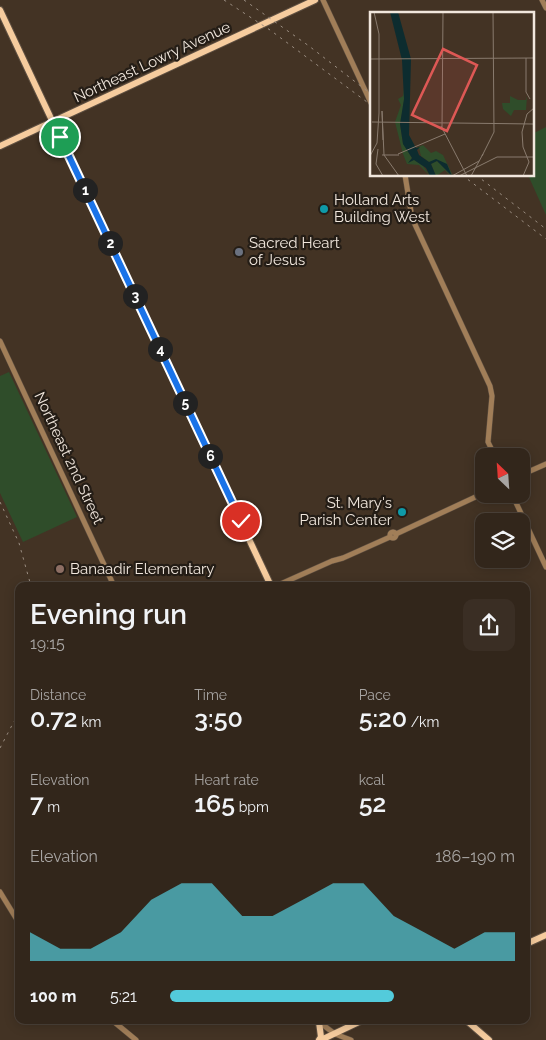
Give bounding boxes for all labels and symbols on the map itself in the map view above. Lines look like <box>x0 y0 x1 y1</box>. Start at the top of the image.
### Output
inset map <box>370 12 534 176</box>
street label: Northeast Lowry Avenue <box>71 18 233 106</box>
pin <box>39 116 81 158</box>
pin: 1 <box>72 178 98 202</box>
place label: Holland Arts Building West <box>334 191 430 226</box>
marker: Holland Arts Building West <box>318 203 330 215</box>
pin: 2 <box>98 230 122 256</box>
place label: Sacred Heart of Jesus <box>249 234 340 269</box>
marker: Sacred Heart of Jesus <box>233 246 245 258</box>
pin: 3 <box>122 284 148 308</box>
pin: 4 <box>148 336 172 362</box>
street label: Northeast 2nd Street <box>30 389 108 527</box>
pin: 5 <box>172 390 198 416</box>
pin: 6 <box>198 444 222 468</box>
north arrow <box>475 448 530 502</box>
place label: St. Mary's Parish Center <box>300 494 393 529</box>
pin <box>220 500 262 542</box>
marker: St. Mary's Parish Center <box>396 506 408 518</box>
place label: Banaadir Elementary <box>70 560 214 578</box>
marker: Banaadir Elementary <box>54 563 66 575</box>

